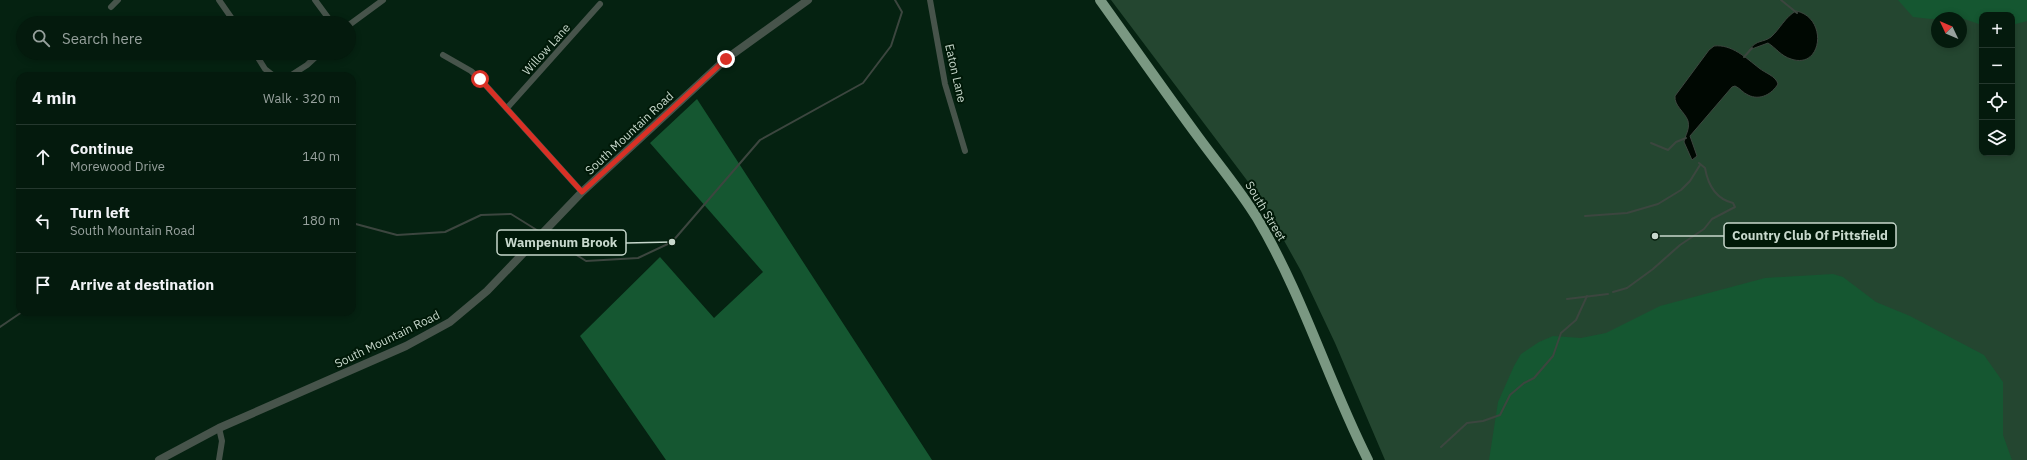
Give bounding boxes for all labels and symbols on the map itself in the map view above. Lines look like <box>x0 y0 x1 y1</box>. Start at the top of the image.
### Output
north arrow <box>1931 12 1967 48</box>
street label: Willow Lane <box>519 20 573 78</box>
street label: Eaton Lane <box>942 42 970 104</box>
route end <box>717 50 735 68</box>
route start <box>471 70 489 88</box>
street label: South Mountain Road <box>582 88 676 178</box>
street label: South Street <box>1242 178 1290 244</box>
callout: Country Club Of Pittsfield <box>1724 223 1896 248</box>
text: Country Club Of Pittsfield <box>1732 227 1888 244</box>
callout: Wampenum Brook <box>497 230 626 255</box>
text: Wampenum Brook <box>505 234 618 251</box>
street label: South Mountain Road <box>332 307 442 371</box>

